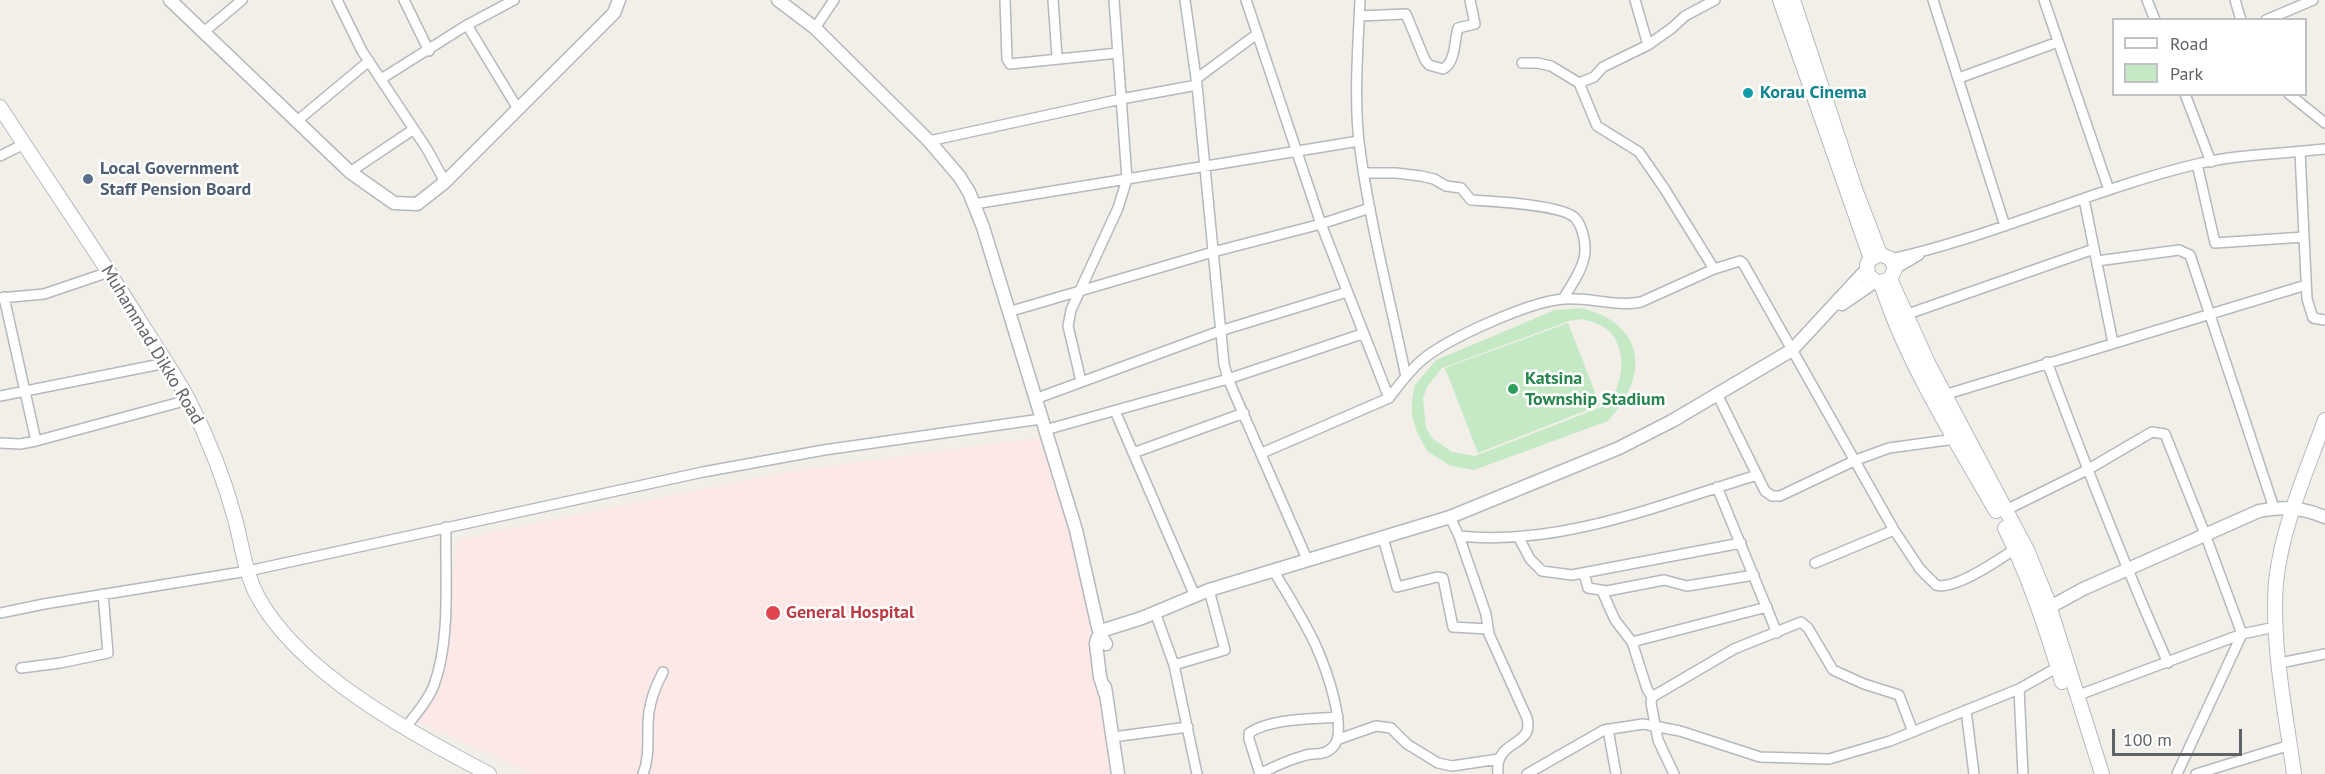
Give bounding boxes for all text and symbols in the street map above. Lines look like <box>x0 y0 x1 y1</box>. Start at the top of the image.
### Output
legend <box>2112 18 2307 96</box>
text: Road <box>2170 32 2208 55</box>
text: Park <box>2170 62 2203 85</box>
place label: Korau Cinema <box>1760 82 1867 104</box>
marker: Korau Cinema <box>1741 86 1755 100</box>
place label: Local Government Staff Pension Board <box>100 158 251 201</box>
marker: Local Government Staff Pension Board <box>81 172 95 186</box>
street label: Muhammad Dikko Road <box>96 262 208 428</box>
place label: Katsina Township Stadium <box>1525 368 1665 410</box>
marker: Katsina Township Stadium <box>1506 382 1520 396</box>
place label: General Hospital <box>786 602 914 624</box>
marker: General Hospital <box>764 604 782 622</box>
scale bar <box>2115 717 2246 755</box>
text: 100 m <box>2123 728 2172 751</box>

